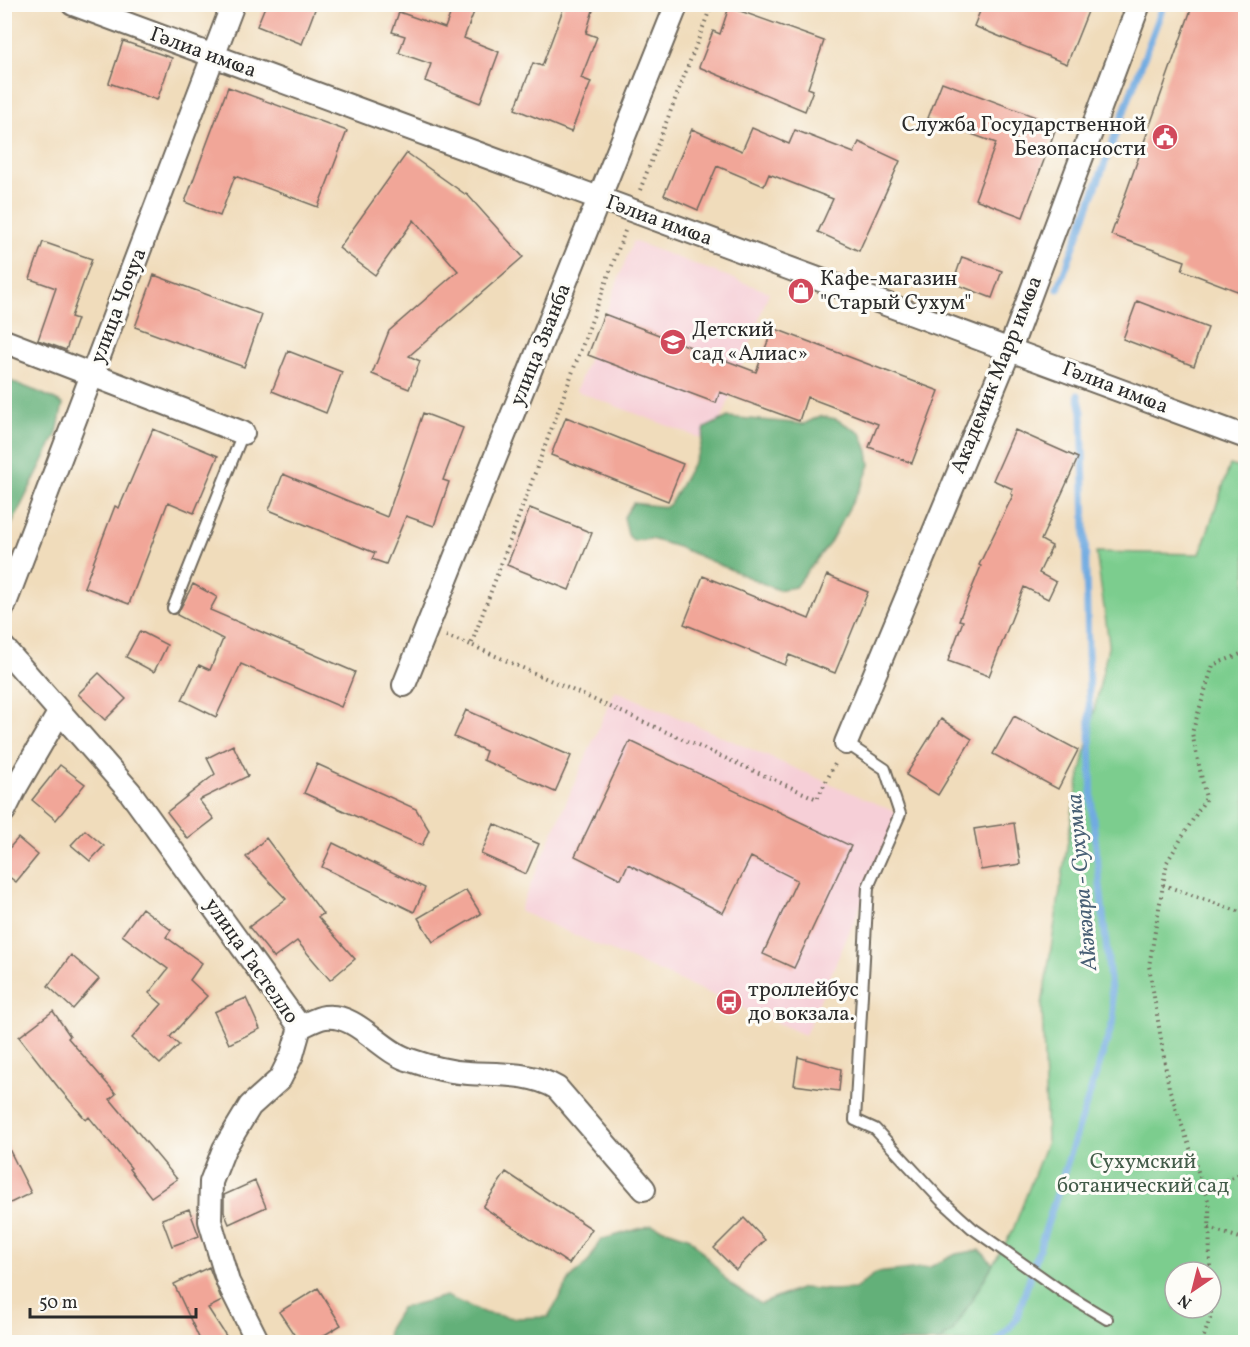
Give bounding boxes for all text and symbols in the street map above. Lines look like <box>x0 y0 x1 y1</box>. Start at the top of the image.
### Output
street label: Гәлиа имҩа <box>146 20 260 86</box>
place label: Служба Государственной Безопасности <box>902 111 1146 164</box>
public building icon: Служба Государственной Безопасности <box>1150 122 1180 152</box>
street label: Гәлиа имҩа <box>602 188 716 254</box>
street label: улица Чочуа <box>84 244 154 368</box>
place label: Кафе-магазин "Старый Сухум" <box>820 265 971 318</box>
street label: Академик Марр имҩа <box>944 272 1050 478</box>
shop icon: Кафе-магазин "Старый Сухум" <box>786 276 816 306</box>
street label: улица Званба <box>503 279 579 411</box>
place label: Детский сад «Алиас» <box>692 316 808 369</box>
school or university icon: Детский сад «Алиас» <box>658 327 688 357</box>
street label: Гәлиа имҩа <box>1058 354 1172 422</box>
water label: Аҟәкәара - Сухумка <box>1060 792 1106 973</box>
street label: улица Гастелло <box>197 892 305 1030</box>
place label: троллейбус до вокзала. <box>748 976 859 1029</box>
bus stop icon: троллейбус до вокзала. <box>714 987 744 1017</box>
park label: Сухумский ботанический сад <box>1057 1148 1229 1201</box>
north arrow <box>1163 1260 1223 1320</box>
scale bar <box>30 1281 196 1319</box>
text: N <box>1174 1288 1197 1313</box>
text: 50 m <box>39 1291 78 1316</box>

